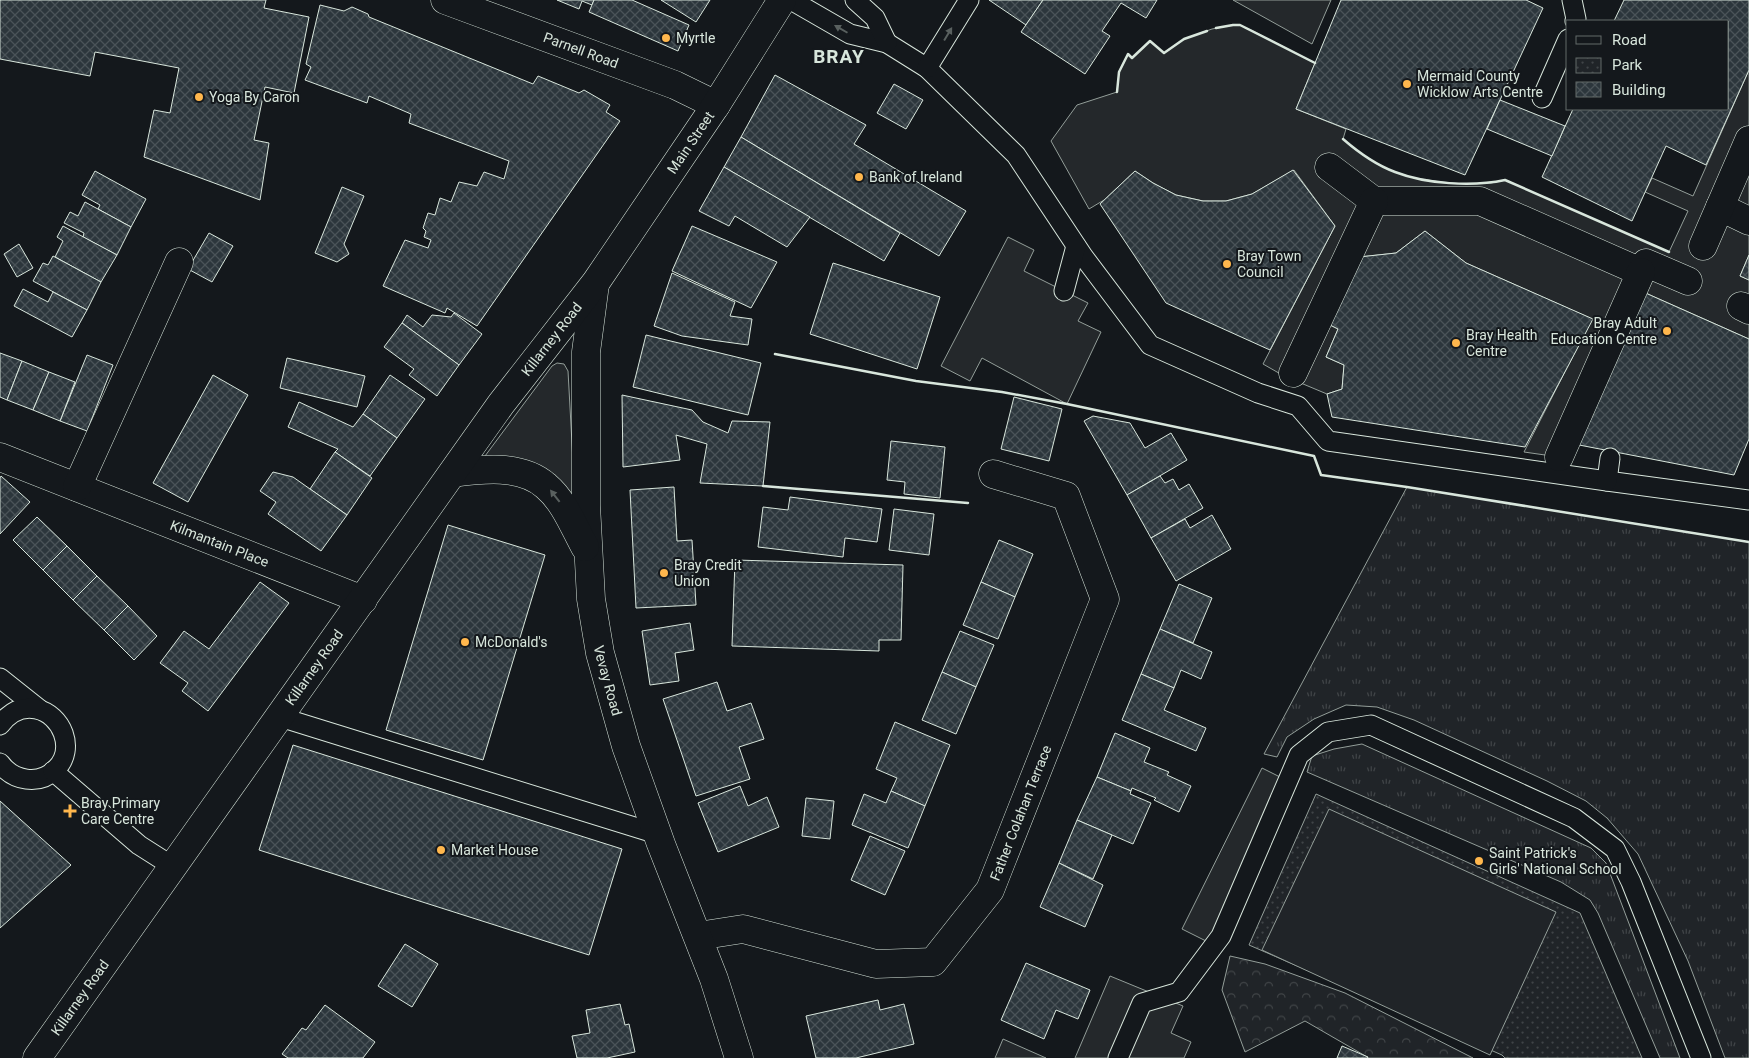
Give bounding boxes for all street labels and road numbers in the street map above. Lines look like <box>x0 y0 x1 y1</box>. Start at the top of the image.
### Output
street label: Parnell Road <box>541 29 621 71</box>
street label: Main Street <box>664 108 717 177</box>
street label: Killarney Road <box>518 299 585 379</box>
street label: Kilmantain Place <box>168 517 271 570</box>
street label: Killarney Road <box>282 627 346 708</box>
street label: Vevay Road <box>591 644 625 718</box>
street label: Father Colahan Terrace <box>987 743 1054 883</box>
street label: Killarney Road <box>48 957 112 1038</box>

